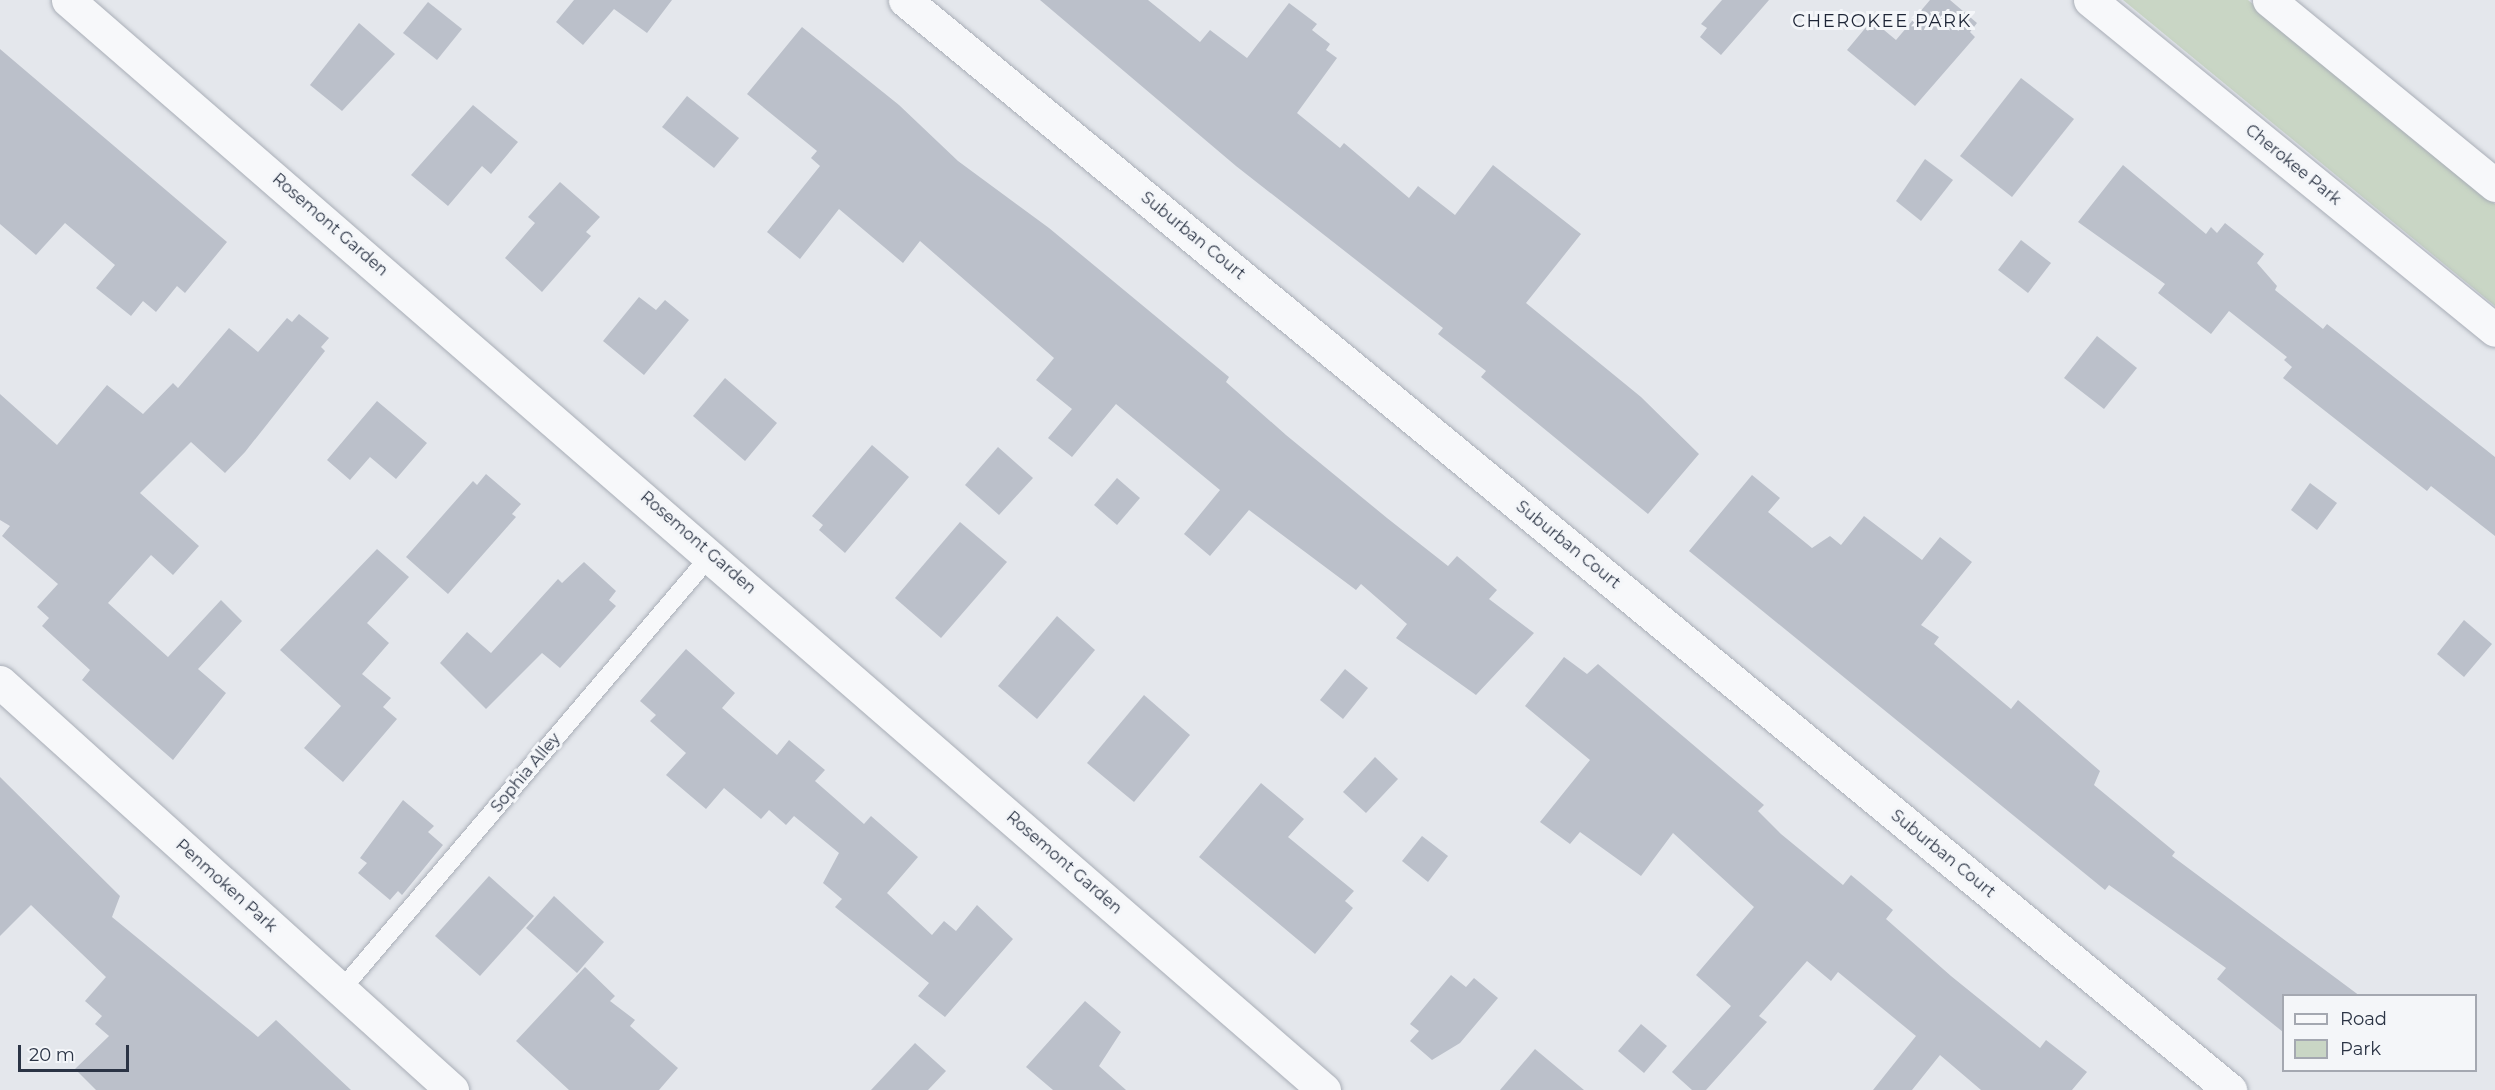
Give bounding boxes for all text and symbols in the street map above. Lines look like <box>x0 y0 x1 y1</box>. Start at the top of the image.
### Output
district label: CHEROKEE PARK <box>1792 10 1972 32</box>
street label: Cherokee Park <box>2241 121 2345 209</box>
street label: Rosemont Garden <box>268 170 392 280</box>
street label: Suburban Court <box>1137 188 1249 284</box>
street label: Rosemont Garden <box>636 488 760 598</box>
street label: Suburban Court <box>1512 497 1624 593</box>
street label: Sophia Alley <box>487 729 565 817</box>
street label: Suburban Court <box>1887 806 1999 902</box>
street label: Rosemont Garden <box>1002 808 1126 918</box>
street label: Penmoken Park <box>172 836 280 936</box>
legend <box>2282 994 2477 1072</box>
text: Road <box>2340 1008 2387 1030</box>
scale bar <box>21 1033 132 1071</box>
text: Park <box>2340 1038 2381 1060</box>
text: 20 m <box>29 1044 75 1066</box>

